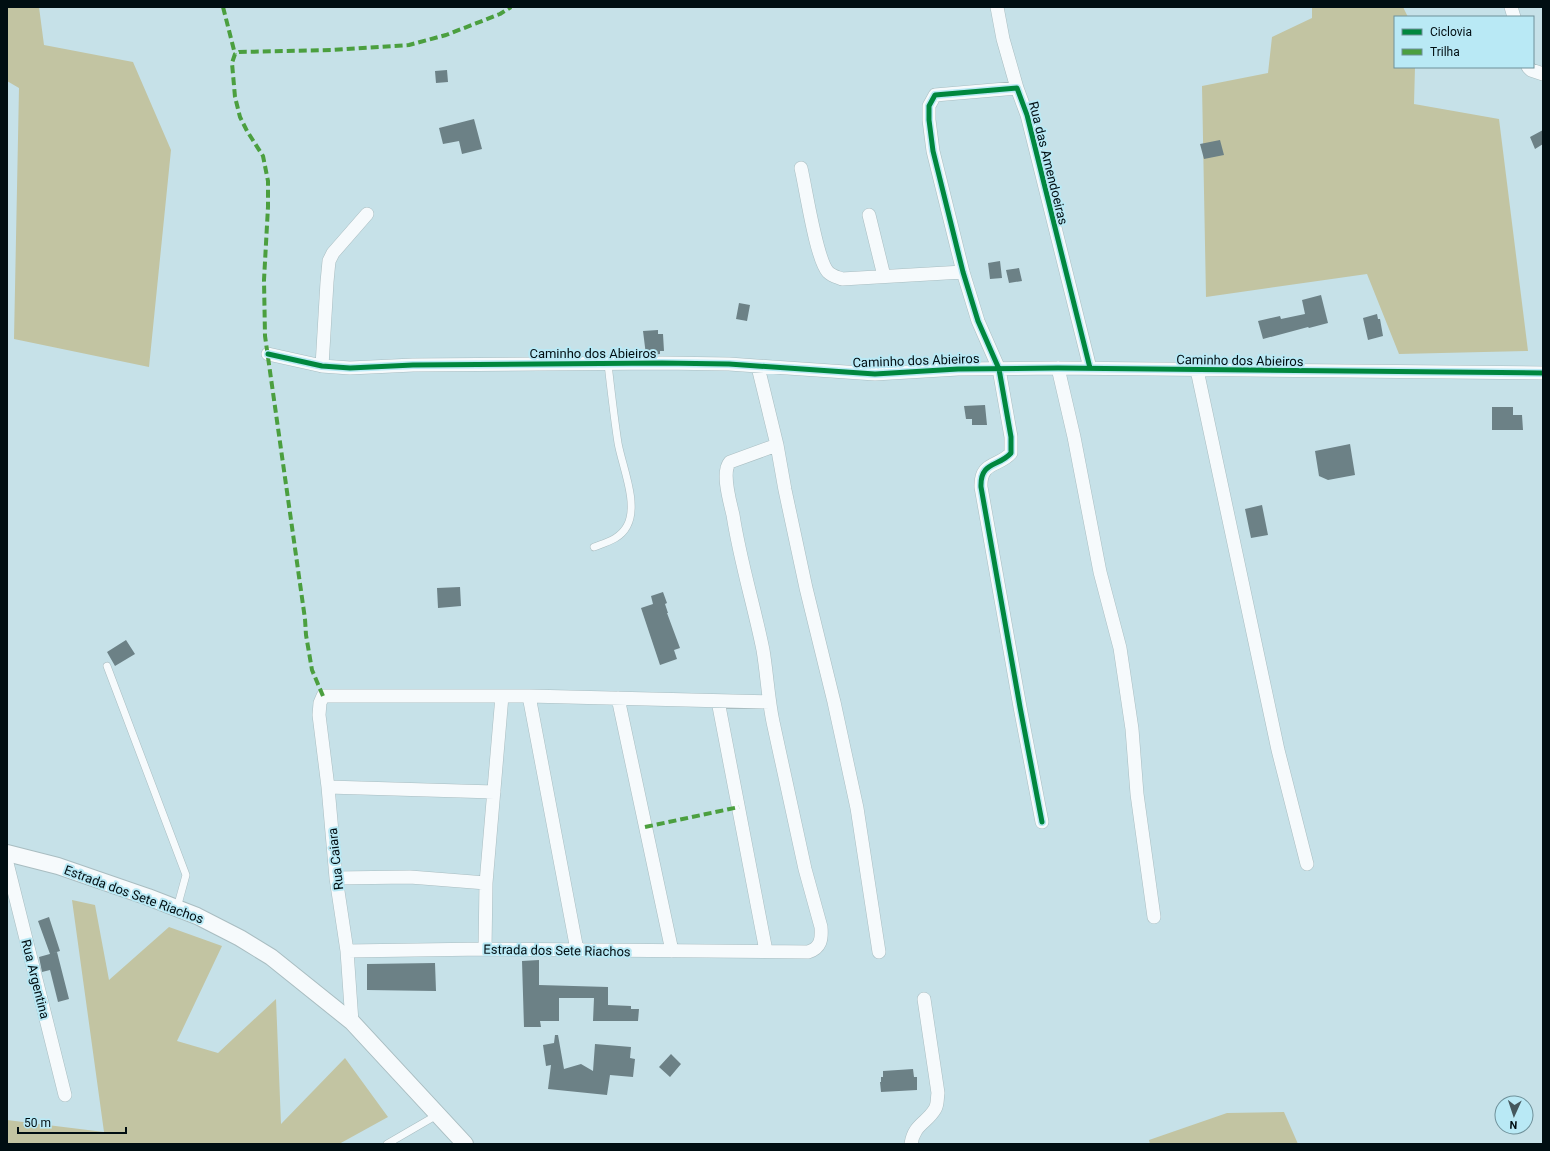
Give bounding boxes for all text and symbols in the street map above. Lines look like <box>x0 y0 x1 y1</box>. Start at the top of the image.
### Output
legend <box>1394 16 1534 68</box>
text: Ciclovia <box>1430 25 1472 39</box>
text: Trilha <box>1430 45 1460 59</box>
street label: Rua das Amendoeiras <box>1026 100 1071 227</box>
street label: Caminho dos Abieiros <box>529 346 657 361</box>
street label: Caminho dos Abieiros <box>852 351 980 370</box>
street label: Caminho dos Abieiros <box>1176 352 1304 369</box>
street label: Rua Caiara <box>325 827 346 891</box>
street label: Estrada dos Sete Riachos <box>62 862 206 927</box>
street label: Rua Argentina <box>18 938 53 1020</box>
street label: Estrada dos Sete Riachos <box>483 942 631 959</box>
north arrow <box>1494 1095 1534 1135</box>
scale bar <box>18 1109 126 1135</box>
text: 50 m <box>24 1116 51 1130</box>
text: N <box>1509 1118 1518 1131</box>

